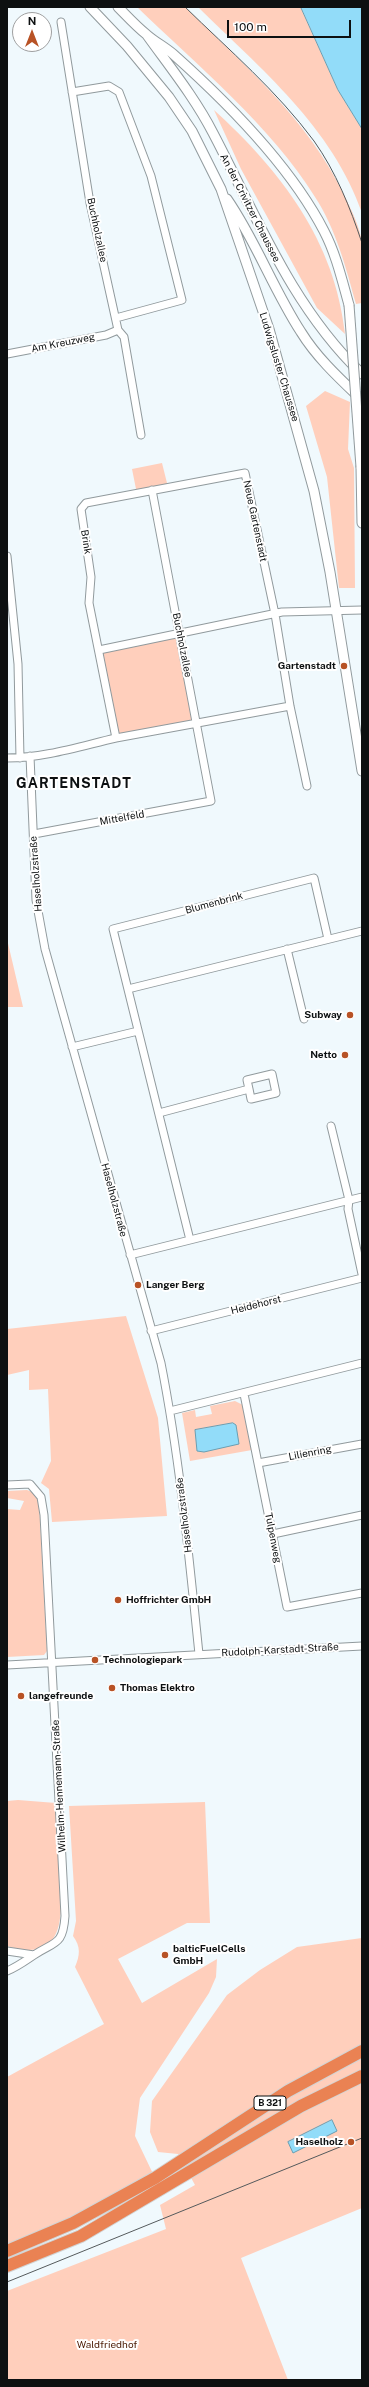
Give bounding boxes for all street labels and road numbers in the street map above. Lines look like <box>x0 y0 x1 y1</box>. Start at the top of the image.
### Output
street label: An der Crivitzer Chaussee <box>217 152 283 264</box>
street label: Buchholzallee <box>84 197 110 263</box>
street label: Ludwigsluster Chaussee <box>257 311 301 423</box>
street label: Am Kreuzweg <box>30 331 96 355</box>
street label: Neue Gartenstadt <box>241 479 269 563</box>
street label: Brink <box>78 529 94 555</box>
street label: Buchholzallee <box>170 612 194 678</box>
street label: Mittelfeld <box>99 808 145 828</box>
street label: Haselholzstraße <box>27 836 45 912</box>
street label: Blumenbrink <box>184 890 244 916</box>
street label: Haselholzstraße <box>98 1162 130 1238</box>
street label: Heidehorst <box>230 1293 282 1317</box>
street label: Lilienring <box>287 1443 333 1463</box>
street label: Haselholzstraße <box>173 1477 195 1553</box>
street label: Tulpenweg <box>262 1512 284 1564</box>
street label: Rudolph-Karstadt-Straße <box>221 1641 339 1659</box>
street label: Wilhelm-Hennemann-Straße <box>50 1719 68 1853</box>
road number: B 321 <box>254 2096 286 2110</box>

